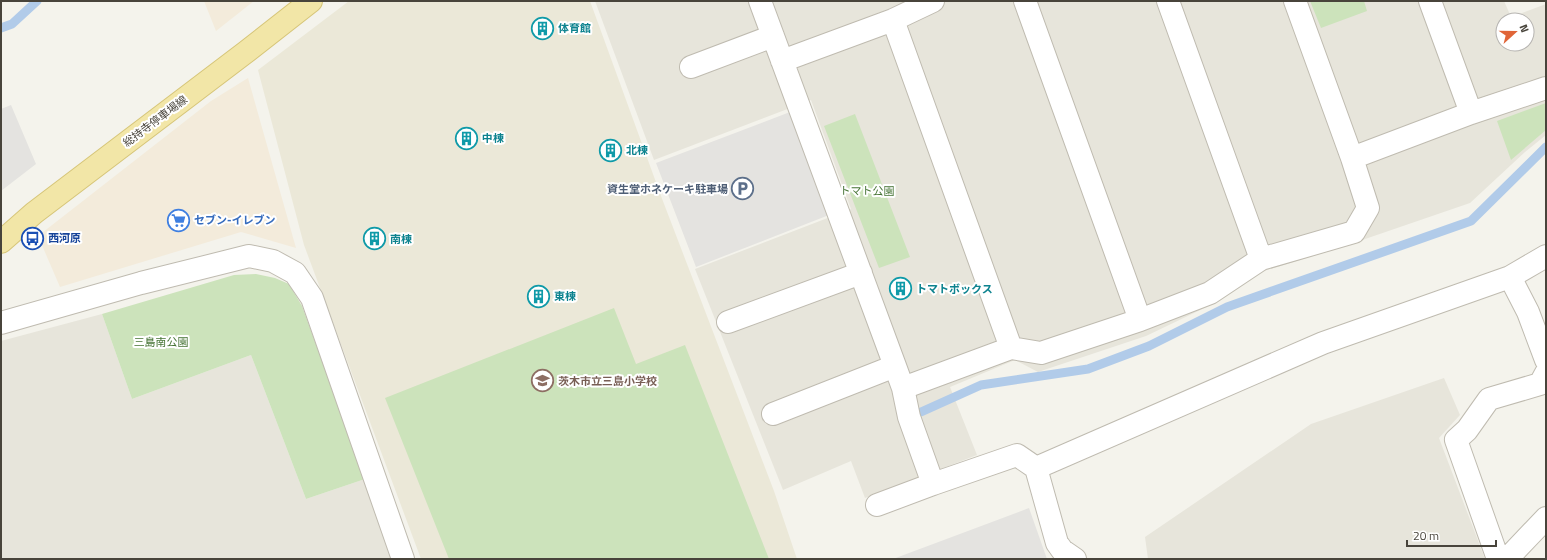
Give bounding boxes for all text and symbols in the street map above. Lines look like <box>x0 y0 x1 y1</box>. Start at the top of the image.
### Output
north arrow <box>1495 12 1535 52</box>
building icon: 体育館 <box>529 15 555 41</box>
place label: 体育館 <box>558 20 591 36</box>
text: N <box>1516 22 1533 35</box>
street label: 総持寺停車場線 <box>119 91 191 151</box>
building icon: 中棟 <box>453 125 479 151</box>
place label: 中棟 <box>482 130 504 146</box>
building icon: 北棟 <box>597 137 623 163</box>
place label: 北棟 <box>626 142 648 158</box>
parking icon: 資生堂ホネケーキ駐車場 <box>730 176 756 202</box>
place label: 資生堂ホネケーキ駐車場 <box>607 181 728 197</box>
park label: トマト公園 <box>840 183 895 199</box>
supermarket icon: セブン-イレブン <box>165 207 191 233</box>
place label: セブン-イレブン <box>194 212 276 228</box>
bus stop icon: 西河原 <box>20 225 46 251</box>
building icon: 南棟 <box>361 226 387 252</box>
place label: 西河原 <box>48 230 81 246</box>
place label: 南棟 <box>390 231 412 247</box>
building icon: トマトボックス <box>888 276 914 302</box>
place label: トマトボックス <box>916 281 993 297</box>
building icon: 東棟 <box>525 283 551 309</box>
place label: 東棟 <box>554 288 576 304</box>
park label: 三島南公園 <box>134 334 189 350</box>
school or university icon: 茨木市立三島小学校 <box>530 368 556 394</box>
place label: 茨木市立三島小学校 <box>558 373 657 389</box>
scale bar <box>1407 522 1496 548</box>
text: 20 m <box>1413 526 1439 545</box>

